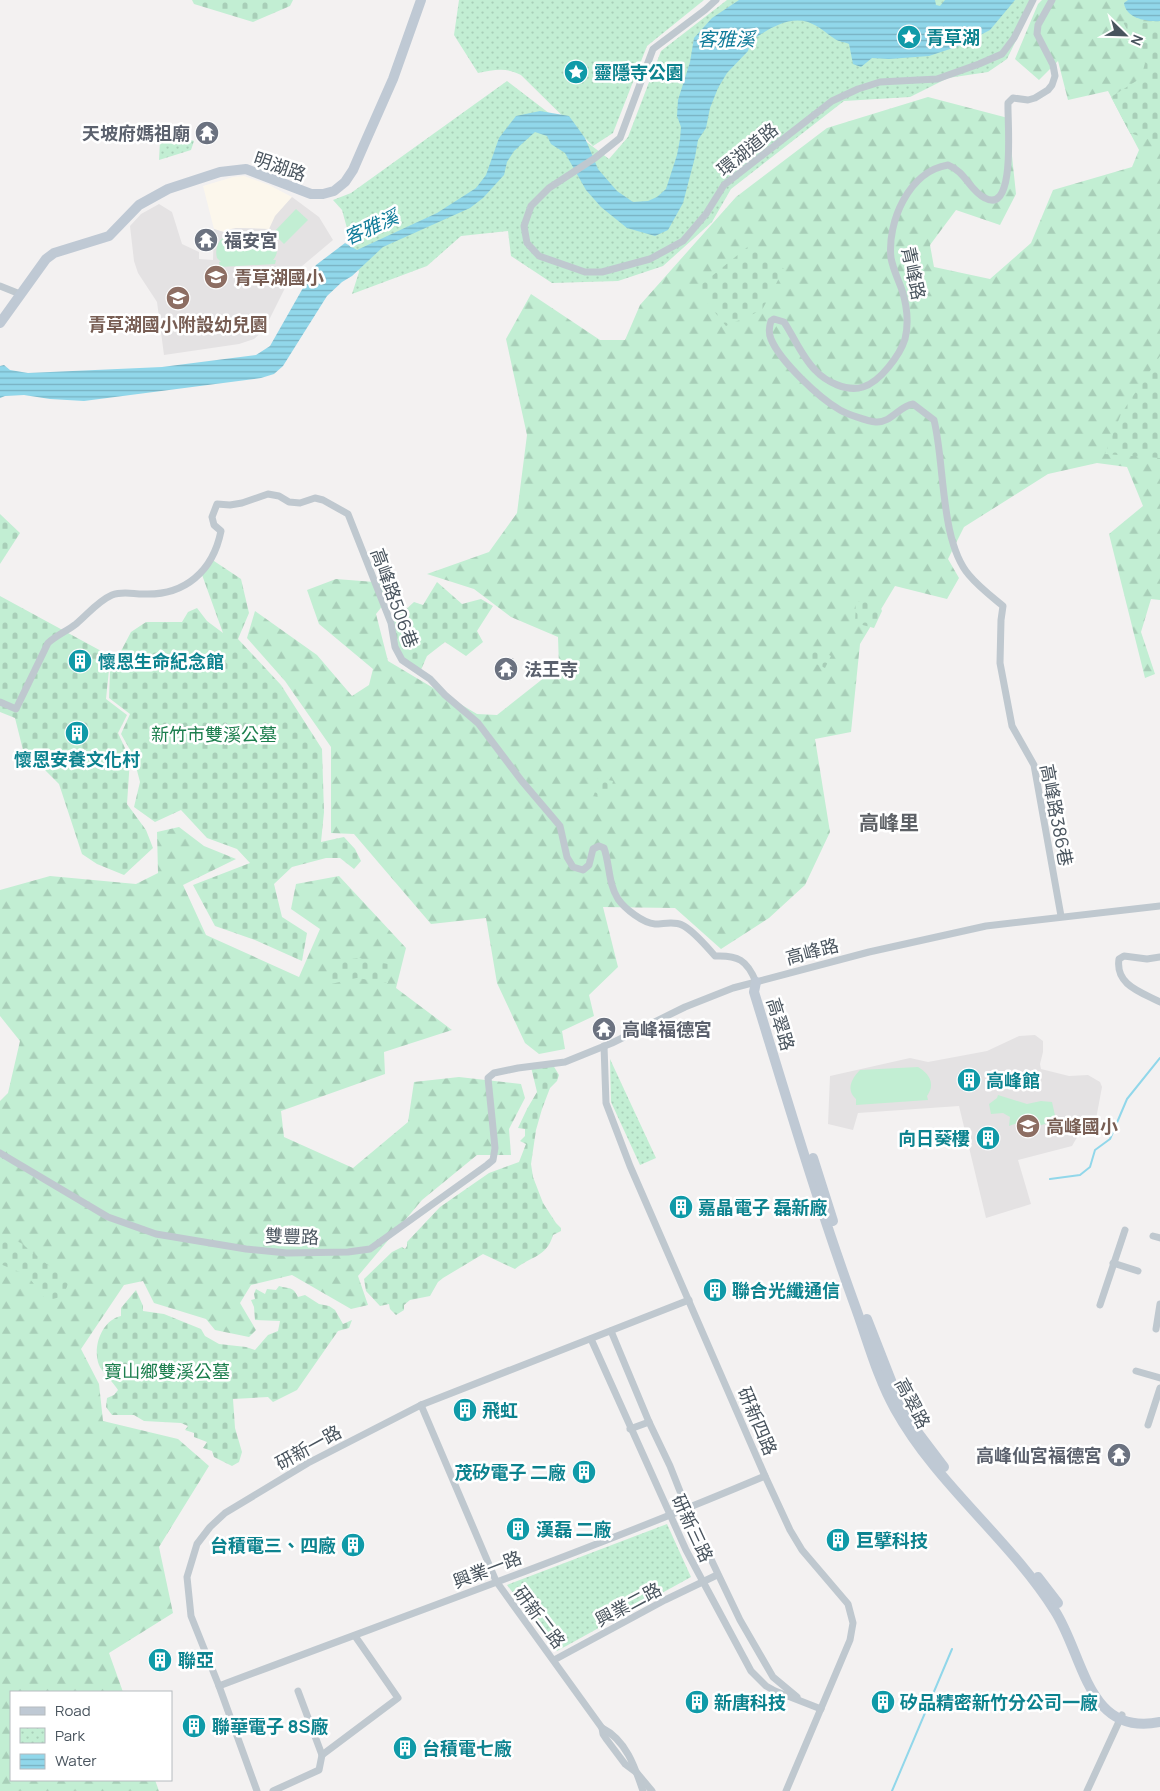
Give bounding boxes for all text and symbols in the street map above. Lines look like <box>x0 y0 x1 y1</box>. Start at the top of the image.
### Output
north arrow <box>1100 10 1150 60</box>
place icon: 青草湖 <box>896 24 922 50</box>
place label: 青草湖 <box>926 25 980 49</box>
water label: 客雅溪 <box>697 26 757 52</box>
text: N <box>1127 32 1148 49</box>
place icon: 靈隱寺公園 <box>563 59 589 85</box>
place label: 靈隱寺公園 <box>594 60 684 84</box>
street label: 環湖道路 <box>711 117 783 181</box>
temple icon: 天坡府媽祖廟 <box>194 120 220 146</box>
place label: 天坡府媽祖廟 <box>82 121 190 145</box>
street label: 明湖路 <box>251 146 309 186</box>
water label: 客雅溪 <box>340 202 405 250</box>
temple icon: 福安宮 <box>193 227 219 253</box>
place label: 福安宮 <box>224 228 278 252</box>
street label: 青峰路 <box>897 244 931 302</box>
school or university icon: 青草湖國小 <box>203 264 229 290</box>
place label: 青草湖國小 <box>234 265 324 289</box>
school or university icon: 青草湖國小附設幼兒園 <box>165 285 191 311</box>
place label: 青草湖國小附設幼兒園 <box>88 312 268 336</box>
street label: 高峰路506巷 <box>366 545 424 651</box>
building icon: 懷恩生命紀念館 <box>67 648 93 674</box>
place label: 懷恩生命紀念館 <box>98 649 224 673</box>
temple icon: 法王寺 <box>493 656 519 682</box>
place label: 法王寺 <box>524 657 578 681</box>
building icon: 懷恩安養文化村 <box>64 720 90 746</box>
park label: 新竹市雙溪公墓 <box>151 722 277 746</box>
place label: 懷恩安養文化村 <box>14 747 140 771</box>
street label: 高峰路386巷 <box>1035 762 1079 868</box>
district label: 高峰里 <box>859 809 919 836</box>
street label: 高峰路 <box>783 932 841 970</box>
street label: 高翠路 <box>762 995 800 1053</box>
temple icon: 高峰福德宮 <box>591 1016 617 1042</box>
place label: 高峰福德宮 <box>622 1017 712 1041</box>
building icon: 高峰館 <box>956 1067 982 1093</box>
place label: 高峰館 <box>986 1068 1040 1092</box>
school or university icon: 高峰國小 <box>1015 1113 1041 1139</box>
place label: 高峰國小 <box>1046 1114 1118 1138</box>
building icon: 向日葵樓 <box>975 1125 1001 1151</box>
place label: 向日葵樓 <box>898 1126 970 1150</box>
building icon: 嘉晶電子 磊新廠 <box>668 1194 694 1220</box>
place label: 嘉晶電子 磊新廠 <box>698 1195 828 1219</box>
street label: 雙豐路 <box>265 1223 319 1249</box>
building icon: 聯合光纖通信 <box>702 1277 728 1303</box>
place label: 聯合光纖通信 <box>732 1278 840 1302</box>
park label: 寶山鄉雙溪公墓 <box>104 1359 230 1383</box>
street label: 高翠路 <box>890 1374 936 1432</box>
street label: 研新四路 <box>733 1383 783 1459</box>
building icon: 飛虹 <box>452 1397 478 1423</box>
place label: 飛虹 <box>482 1398 518 1422</box>
street label: 研新一路 <box>271 1419 345 1475</box>
temple icon: 高峰仙宮福德宮 <box>1106 1442 1132 1468</box>
place label: 高峰仙宮福德宮 <box>976 1443 1102 1467</box>
building icon: 茂矽電子 二廠 <box>571 1459 597 1485</box>
place label: 茂矽電子 二廠 <box>454 1460 566 1484</box>
street label: 研新三路 <box>667 1490 719 1566</box>
building icon: 漢磊 二廠 <box>505 1516 531 1542</box>
place label: 漢磊 二廠 <box>536 1517 612 1541</box>
building icon: 巨擘科技 <box>825 1527 851 1553</box>
place label: 巨擘科技 <box>856 1528 928 1552</box>
building icon: 台積電三、四廠 <box>340 1532 366 1558</box>
place label: 台積電三、四廠 <box>210 1533 336 1557</box>
street label: 興業一路 <box>449 1545 525 1593</box>
street label: 興業二路 <box>591 1577 665 1631</box>
street label: 研新二路 <box>509 1581 571 1653</box>
building icon: 聯亞 <box>147 1647 173 1673</box>
place label: 聯亞 <box>178 1648 214 1672</box>
building icon: 新唐科技 <box>684 1689 710 1715</box>
building icon: 矽品精密新竹分公司一廠 <box>870 1689 896 1715</box>
place label: 新唐科技 <box>714 1690 786 1714</box>
place label: 矽品精密新竹分公司一廠 <box>899 1690 1098 1714</box>
legend <box>10 1691 172 1781</box>
text: Road <box>55 1700 91 1721</box>
building icon: 聯華電子 8S廠 <box>181 1713 207 1739</box>
place label: 聯華電子 8S廠 <box>212 1714 328 1738</box>
text: Park <box>55 1725 85 1746</box>
building icon: 台積電七廠 <box>392 1735 418 1761</box>
place label: 台積電七廠 <box>422 1736 512 1760</box>
text: Water <box>55 1750 97 1771</box>

